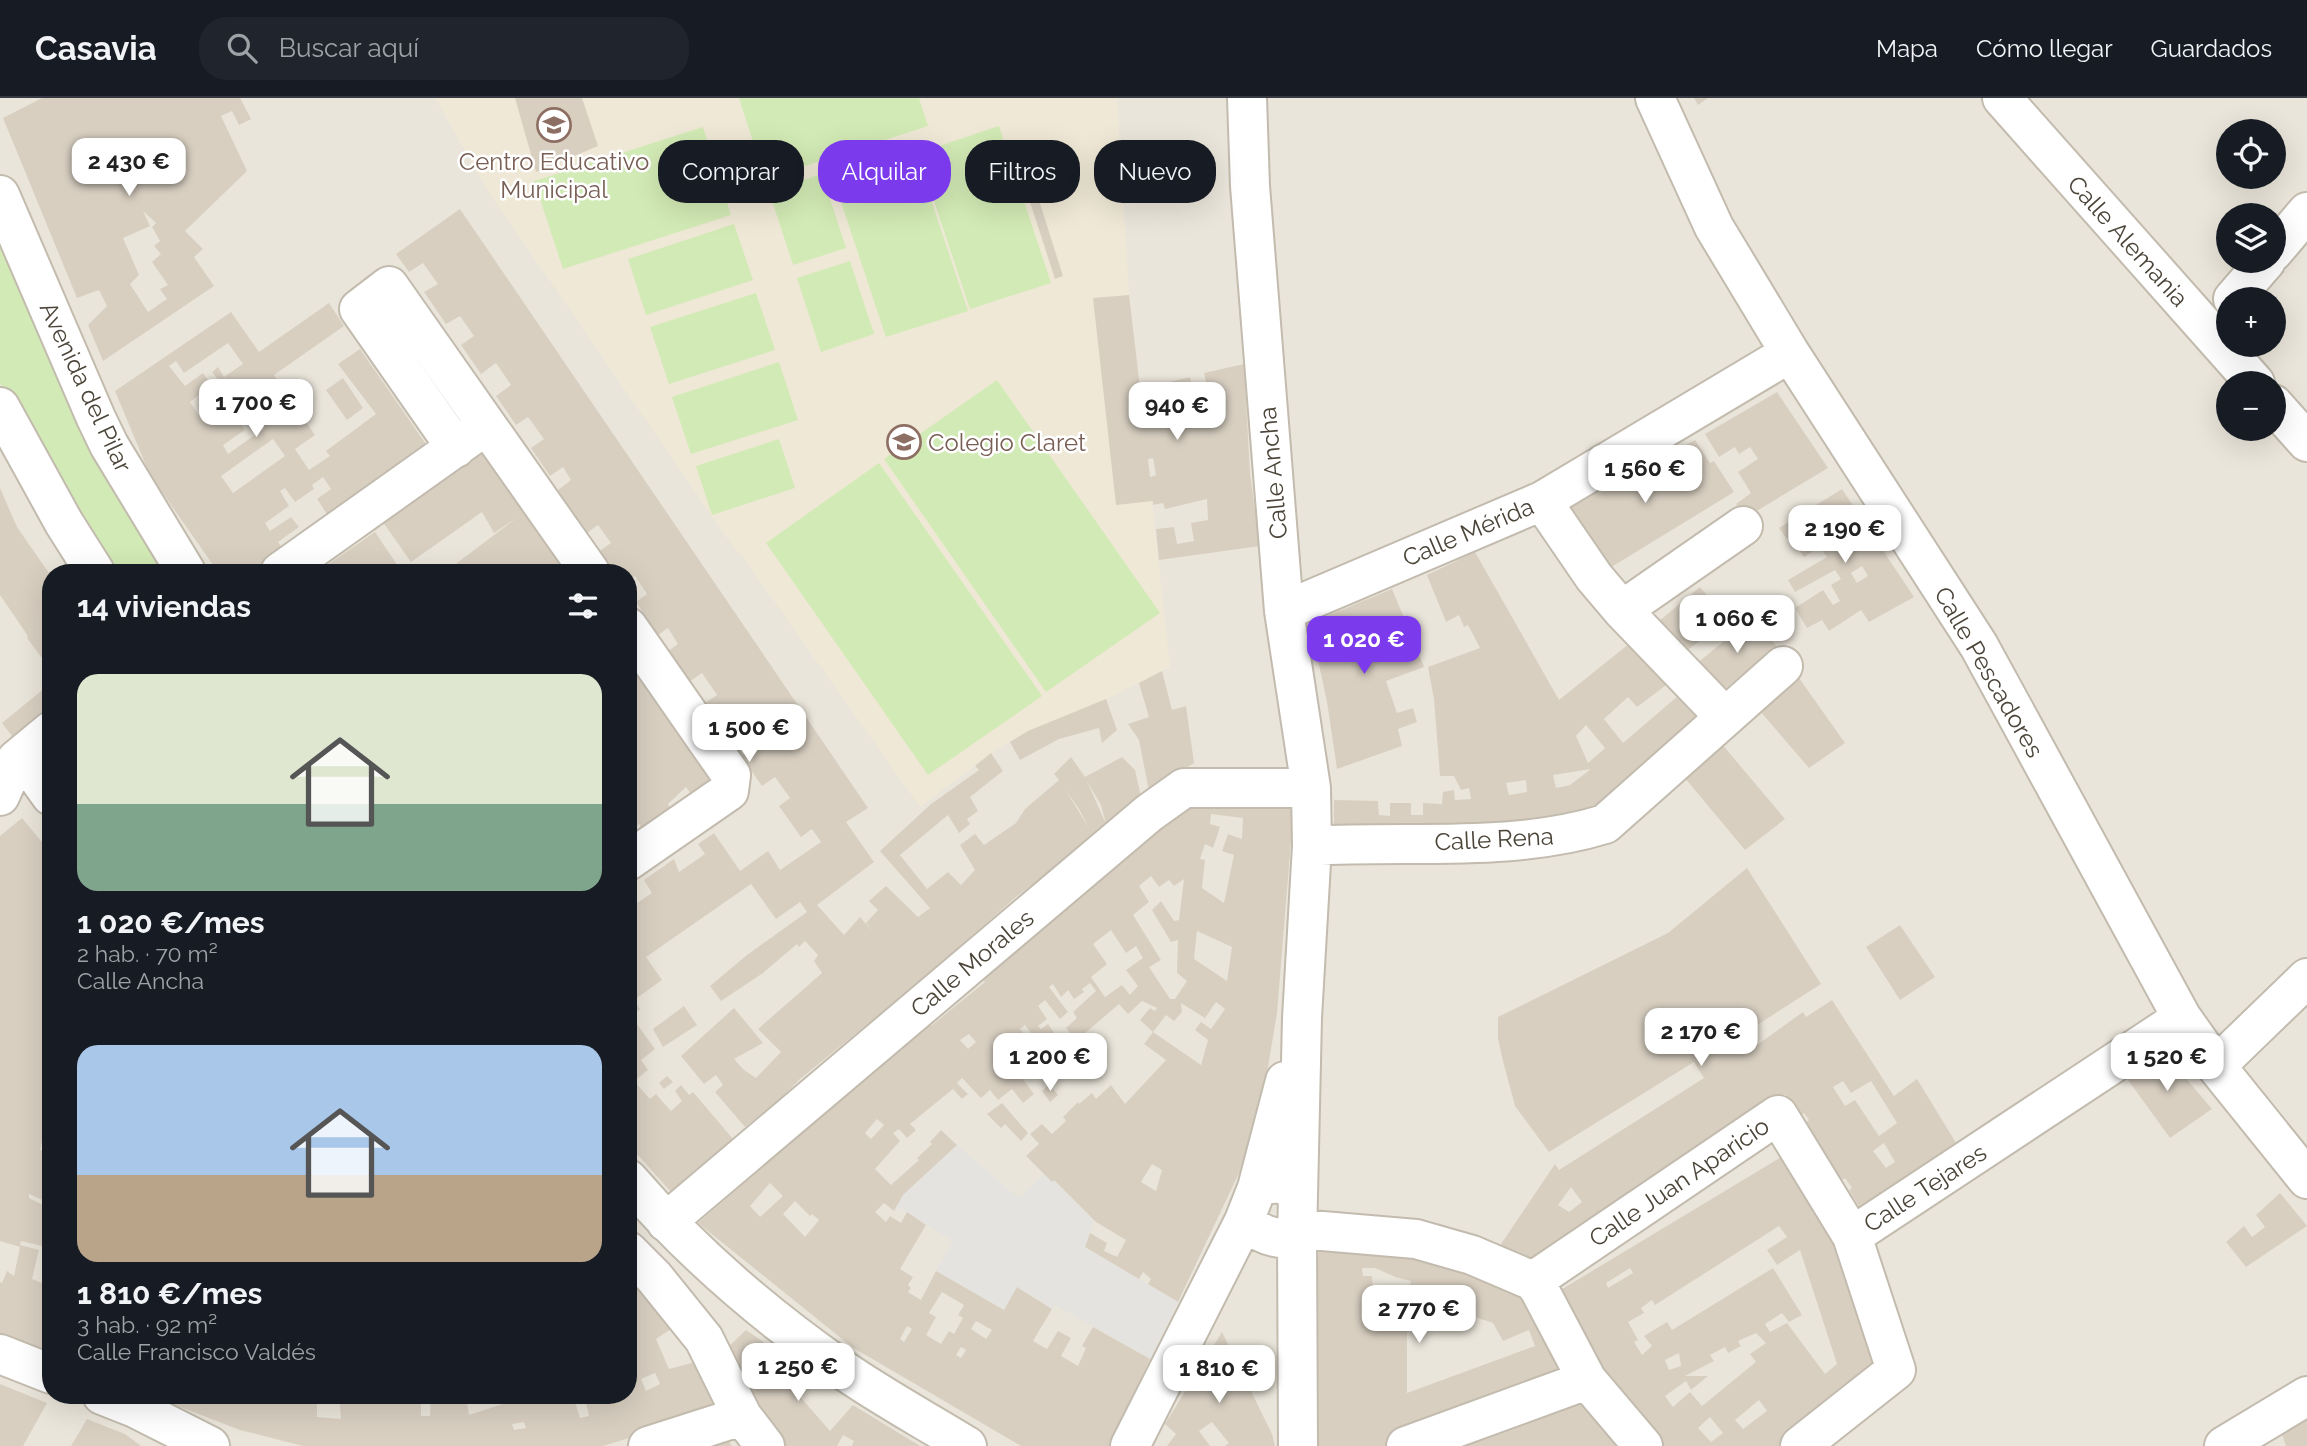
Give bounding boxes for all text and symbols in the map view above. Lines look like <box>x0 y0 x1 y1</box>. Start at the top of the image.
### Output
search box <box>199 17 689 80</box>
text: Casavia <box>35 29 157 68</box>
icon: search <box>223 29 261 67</box>
text: Buscar aquí <box>279 33 419 63</box>
text: Mapa <box>1876 34 1938 63</box>
text: Cómo llegar <box>1976 34 2113 63</box>
text: Guardados <box>2151 34 2272 63</box>
school or university icon: Centro Educativo Municipal <box>535 106 573 144</box>
map controls <box>2216 119 2286 441</box>
button: locate <box>2216 119 2286 189</box>
pin: 2 430 € <box>64 139 194 198</box>
chip: Comprar <box>658 140 804 203</box>
chip: Alquilar <box>818 140 951 203</box>
chip: Filtros <box>965 140 1080 203</box>
chip: Nuevo <box>1094 140 1216 203</box>
text: 2 430 € <box>88 147 170 174</box>
place label: Centro Educativo Municipal <box>459 147 649 204</box>
street label: Calle Alemania <box>2062 169 2194 313</box>
button: layers <box>2216 203 2286 273</box>
button: + <box>2216 287 2286 357</box>
street label: Avenida del Pilar <box>34 297 138 477</box>
button: − <box>2216 371 2286 441</box>
pin: 1 700 € <box>191 380 321 439</box>
pin: 940 € <box>1128 382 1226 442</box>
text: 1 700 € <box>215 388 297 415</box>
text: 940 € <box>1145 391 1209 418</box>
street label: Calle Ancha <box>1253 406 1293 540</box>
school or university icon: Colegio Claret <box>885 423 923 461</box>
place label: Colegio Claret <box>928 428 1086 457</box>
pin: 1 560 € <box>1580 446 1710 505</box>
text: 1 560 € <box>1604 454 1686 481</box>
street label: Calle Mérida <box>1398 491 1538 573</box>
pin: 2 190 € <box>1780 505 1910 565</box>
text: 2 190 € <box>1804 514 1886 541</box>
street label: Calle Pescadores <box>1928 581 2050 763</box>
icon: filters <box>564 587 602 625</box>
text: 14 viviendas <box>77 589 251 624</box>
pin: 1 060 € <box>1672 596 1802 655</box>
text: 1 060 € <box>1696 604 1778 631</box>
pin: 1 020 € <box>1299 616 1429 676</box>
text: 1 020 € <box>1323 625 1405 652</box>
pin: 1 500 € <box>684 704 814 764</box>
text: 1 500 € <box>708 713 790 740</box>
icon: home <box>277 719 403 845</box>
street label: Calle Rena <box>1434 821 1554 857</box>
street label: Calle Morales <box>905 903 1039 1023</box>
text: 1 020 €/mes <box>77 905 265 940</box>
text: 2 hab. · 70 m² <box>77 940 218 967</box>
text: Calle Ancha <box>77 967 204 994</box>
pin: 2 170 € <box>1636 1009 1766 1068</box>
text: 2 170 € <box>1661 1017 1741 1044</box>
pin: 1 200 € <box>985 1034 1115 1093</box>
pin: 1 520 € <box>2102 1034 2232 1093</box>
text: 1 200 € <box>1009 1042 1091 1069</box>
text: 1 520 € <box>2127 1042 2207 1069</box>
icon: home <box>277 1090 403 1216</box>
street label: Calle Juan Aparicio <box>1584 1111 1774 1253</box>
street label: Calle Tejares <box>1858 1138 1992 1238</box>
text: 1 810 €/mes <box>77 1276 262 1311</box>
pin: 2 770 € <box>1354 1286 1484 1345</box>
text: 2 770 € <box>1378 1294 1460 1321</box>
text: 3 hab. · 92 m² <box>77 1311 217 1338</box>
text: Calle Francisco Valdés <box>77 1338 316 1365</box>
pin: 1 250 € <box>733 1344 863 1403</box>
pin: 1 810 € <box>1154 1346 1284 1405</box>
text: 1 250 € <box>758 1352 838 1379</box>
text: 1 810 € <box>1179 1354 1259 1381</box>

